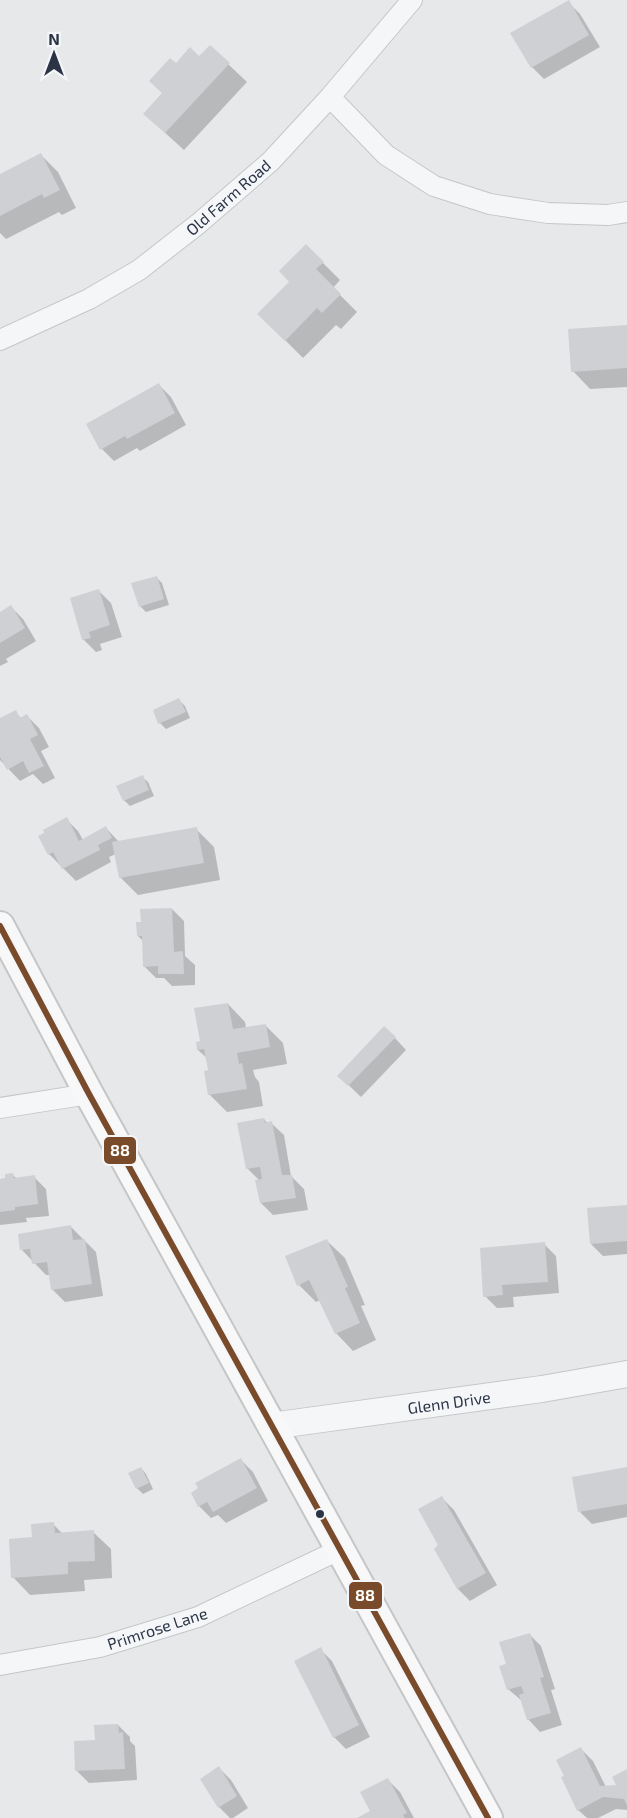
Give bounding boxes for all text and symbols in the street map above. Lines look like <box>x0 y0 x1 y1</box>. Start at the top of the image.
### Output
north arrow <box>24 24 84 84</box>
text: N <box>48 29 60 48</box>
street label: Old Farm Road <box>182 155 274 239</box>
line badge: 88 <box>103 1136 137 1165</box>
text: 88 <box>110 1140 130 1159</box>
street label: Glenn Drive <box>406 1387 492 1417</box>
unlabelled marker <box>314 1508 326 1520</box>
line badge: 88 <box>348 1581 383 1610</box>
text: 88 <box>355 1585 375 1604</box>
street label: Primrose Lane <box>104 1603 210 1653</box>

